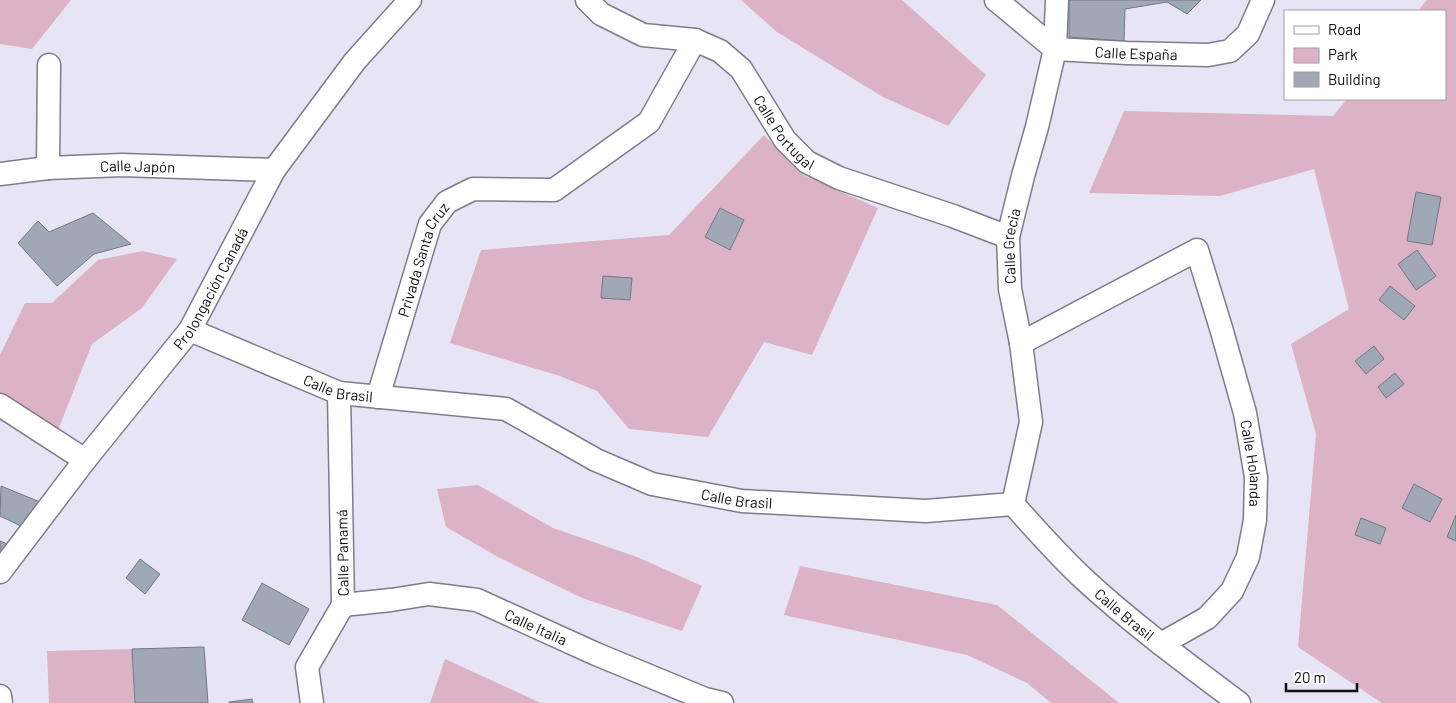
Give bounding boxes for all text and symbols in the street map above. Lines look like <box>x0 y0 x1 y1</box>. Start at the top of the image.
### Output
legend <box>1284 10 1446 100</box>
text: Road <box>1328 20 1361 38</box>
street label: Calle España <box>1094 42 1178 63</box>
text: Park <box>1328 45 1358 63</box>
text: Building <box>1328 70 1381 88</box>
street label: Calle Portugal <box>750 92 818 173</box>
street label: Calle Japón <box>100 156 175 176</box>
street label: Privada Santa Cruz <box>394 198 453 319</box>
street label: Calle Grecia <box>999 206 1024 284</box>
street label: Prolongación Canadá <box>169 224 251 353</box>
street label: Calle Brasil <box>301 370 374 405</box>
street label: Calle Holanda <box>1237 419 1265 507</box>
street label: Calle Brasil <box>700 484 773 512</box>
street label: Calle Panamá <box>332 509 352 597</box>
street label: Calle Brasil <box>1091 584 1158 644</box>
street label: Calle Italia <box>502 605 570 649</box>
scale bar <box>1286 660 1357 692</box>
text: 20 m <box>1294 668 1326 686</box>

